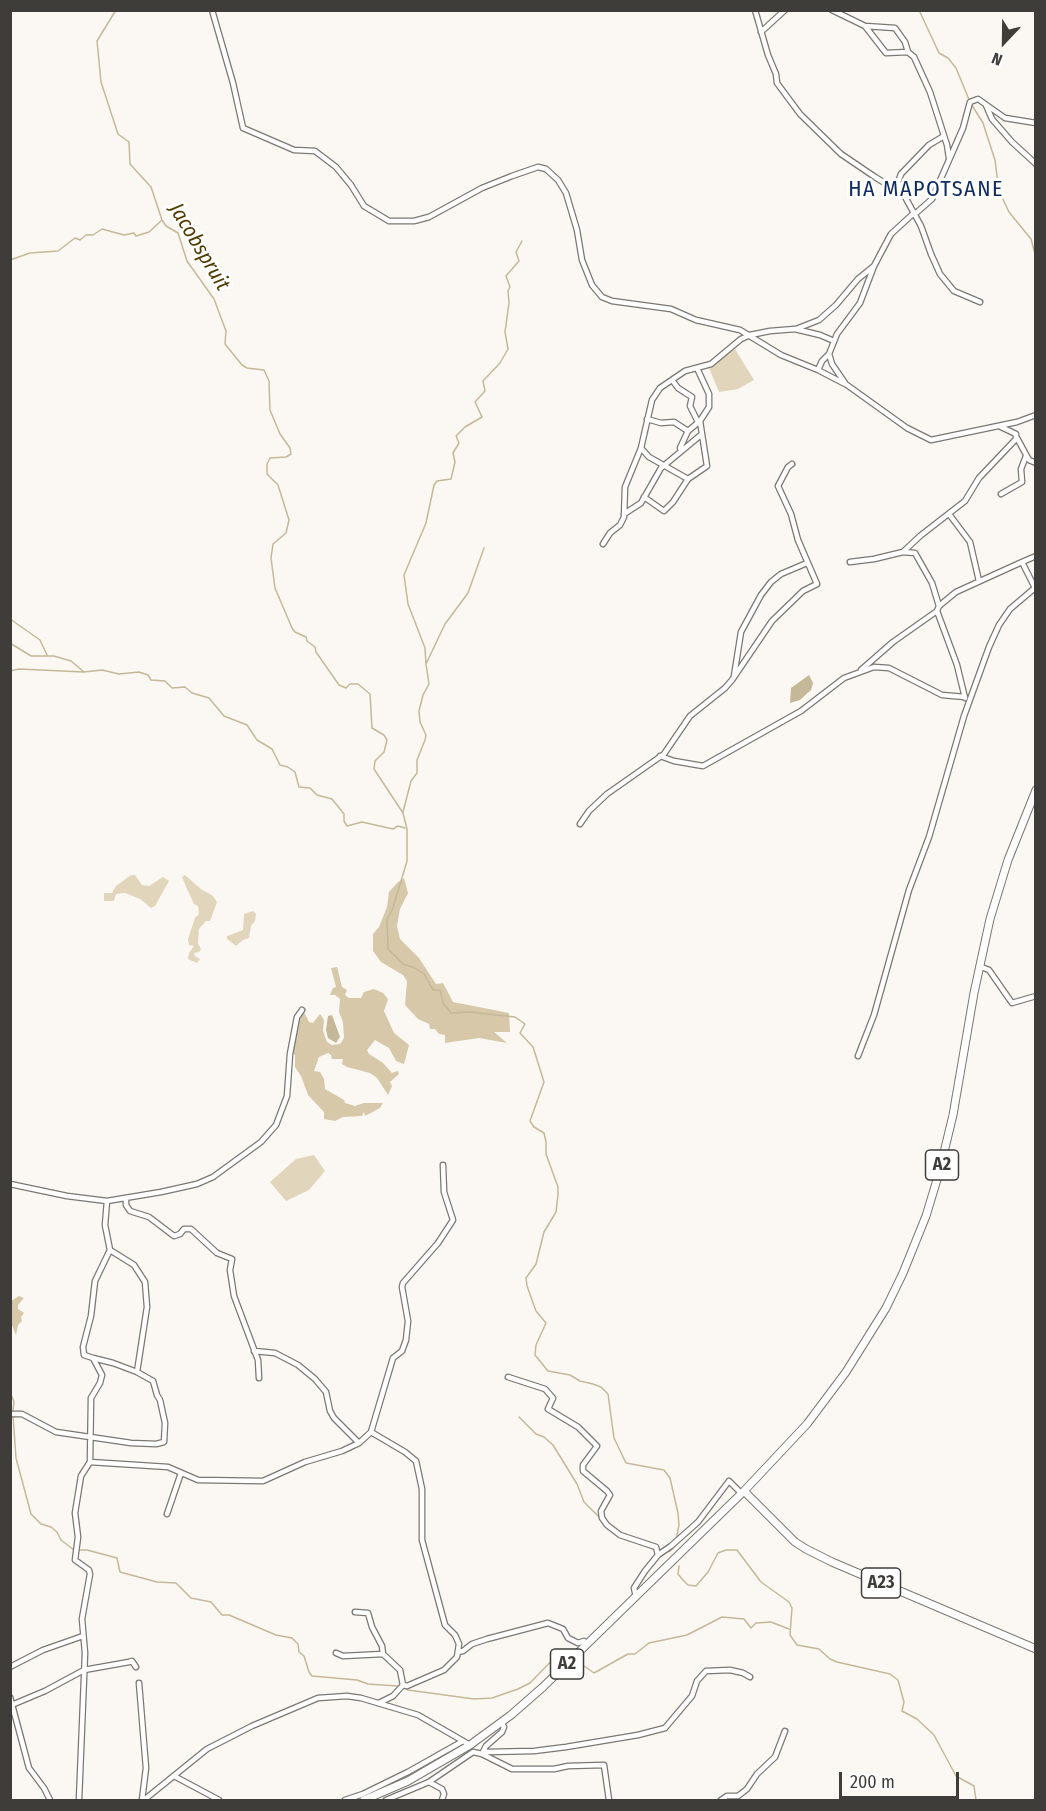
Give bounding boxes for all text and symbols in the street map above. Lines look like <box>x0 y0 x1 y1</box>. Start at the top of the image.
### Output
north arrow <box>974 12 1034 72</box>
text: N <box>989 49 1005 70</box>
district label: HA MAPOTSANE <box>848 177 1004 203</box>
water label: Jacobspruit <box>163 199 235 295</box>
road number: A2 <box>926 1150 958 1180</box>
road number: A23 <box>862 1568 900 1598</box>
road number: A2 <box>550 1649 584 1679</box>
scale bar <box>842 1760 962 1798</box>
text: 200 m <box>850 1771 895 1793</box>

